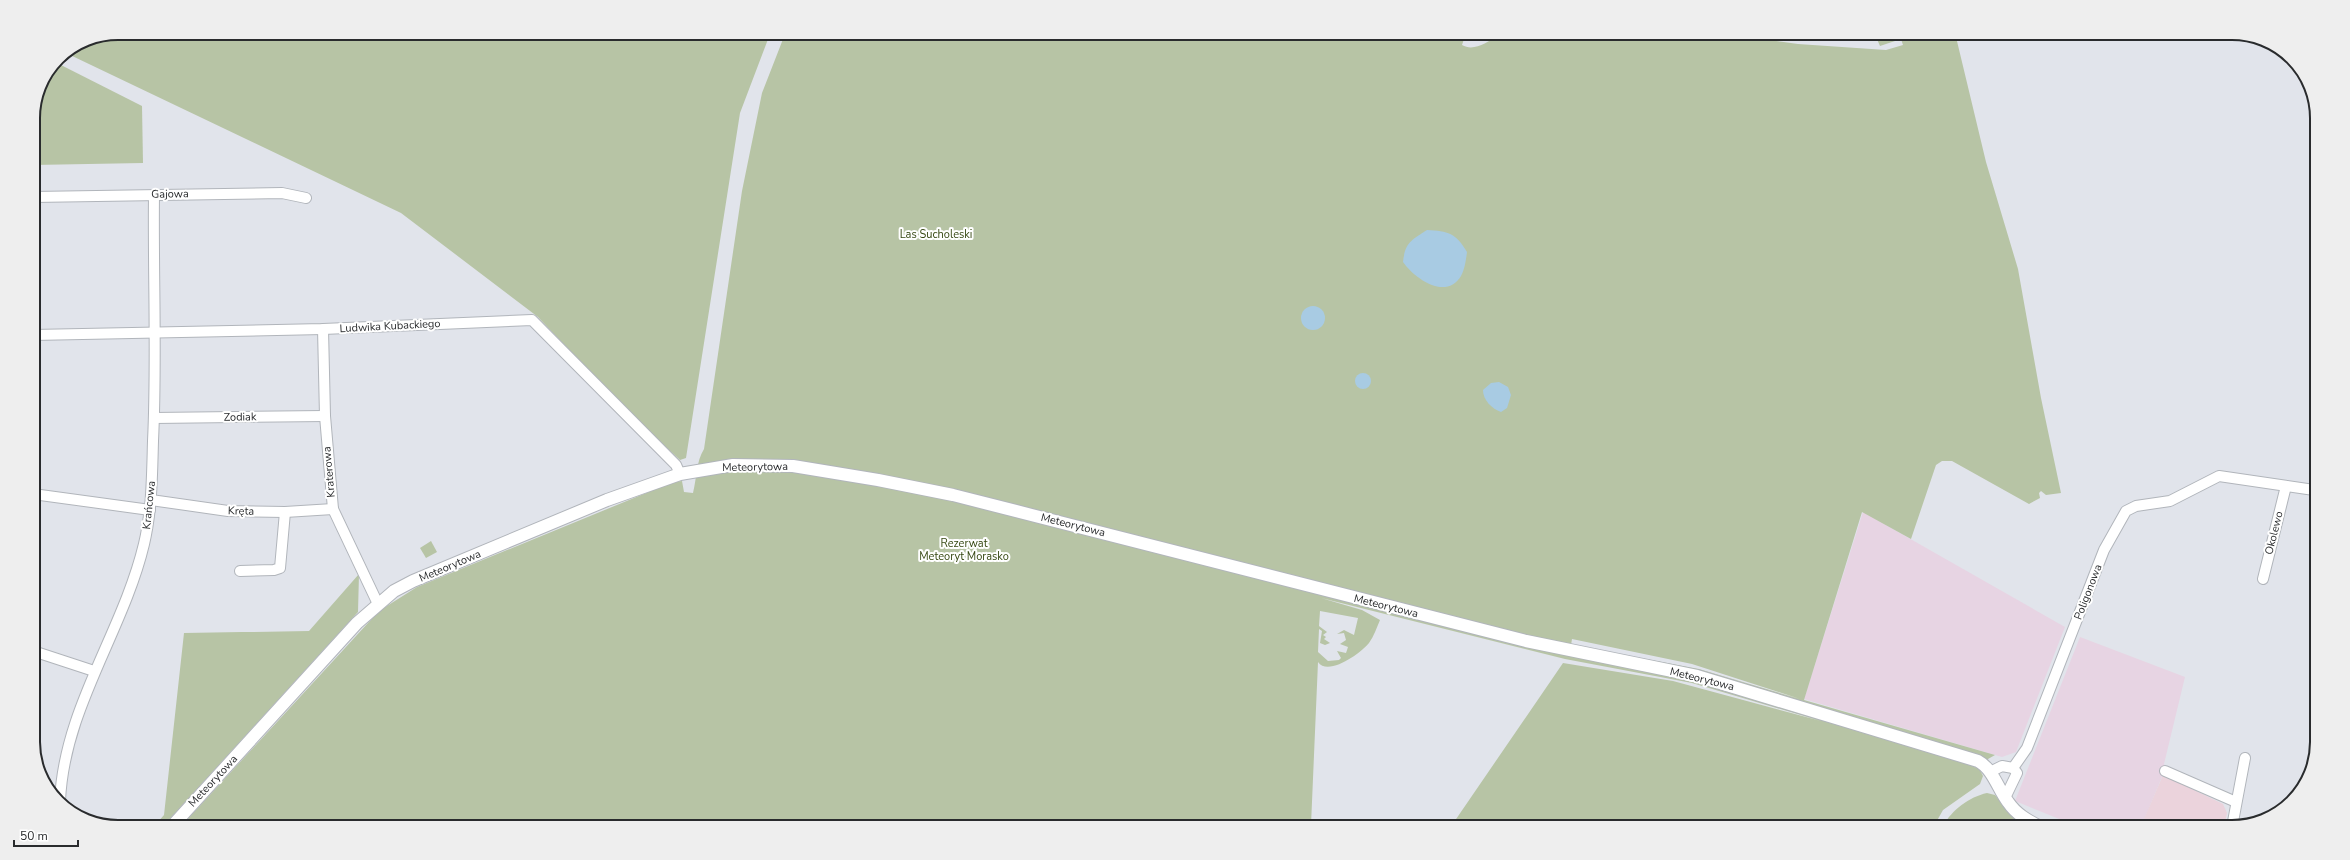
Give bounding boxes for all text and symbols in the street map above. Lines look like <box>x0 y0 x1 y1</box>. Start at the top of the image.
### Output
street label: Gajowa <box>151 186 189 202</box>
park label: Las Sucholeski <box>900 227 972 242</box>
street label: Ludwika Kubackiego <box>339 316 441 336</box>
street label: Zodiak <box>224 409 257 425</box>
street label: Kraterowa <box>319 446 339 498</box>
street label: Meteorytowa <box>722 459 788 475</box>
street label: Krańcowa <box>139 480 159 530</box>
street label: Kręta <box>228 503 254 519</box>
street label: Meteorytowa <box>1039 510 1107 540</box>
street label: Okolewo <box>2261 510 2287 556</box>
park label: Rezerwat Meteoryt Morasko <box>919 536 1009 564</box>
street label: Meteorytowa <box>417 546 483 586</box>
street label: Poligonowa <box>2071 562 2106 622</box>
street label: Meteorytowa <box>1352 591 1420 621</box>
street label: Meteorytowa <box>1668 664 1736 694</box>
street label: Meteorytowa <box>185 752 241 810</box>
scale bar <box>14 822 78 848</box>
text: 50 m <box>20 828 48 844</box>

